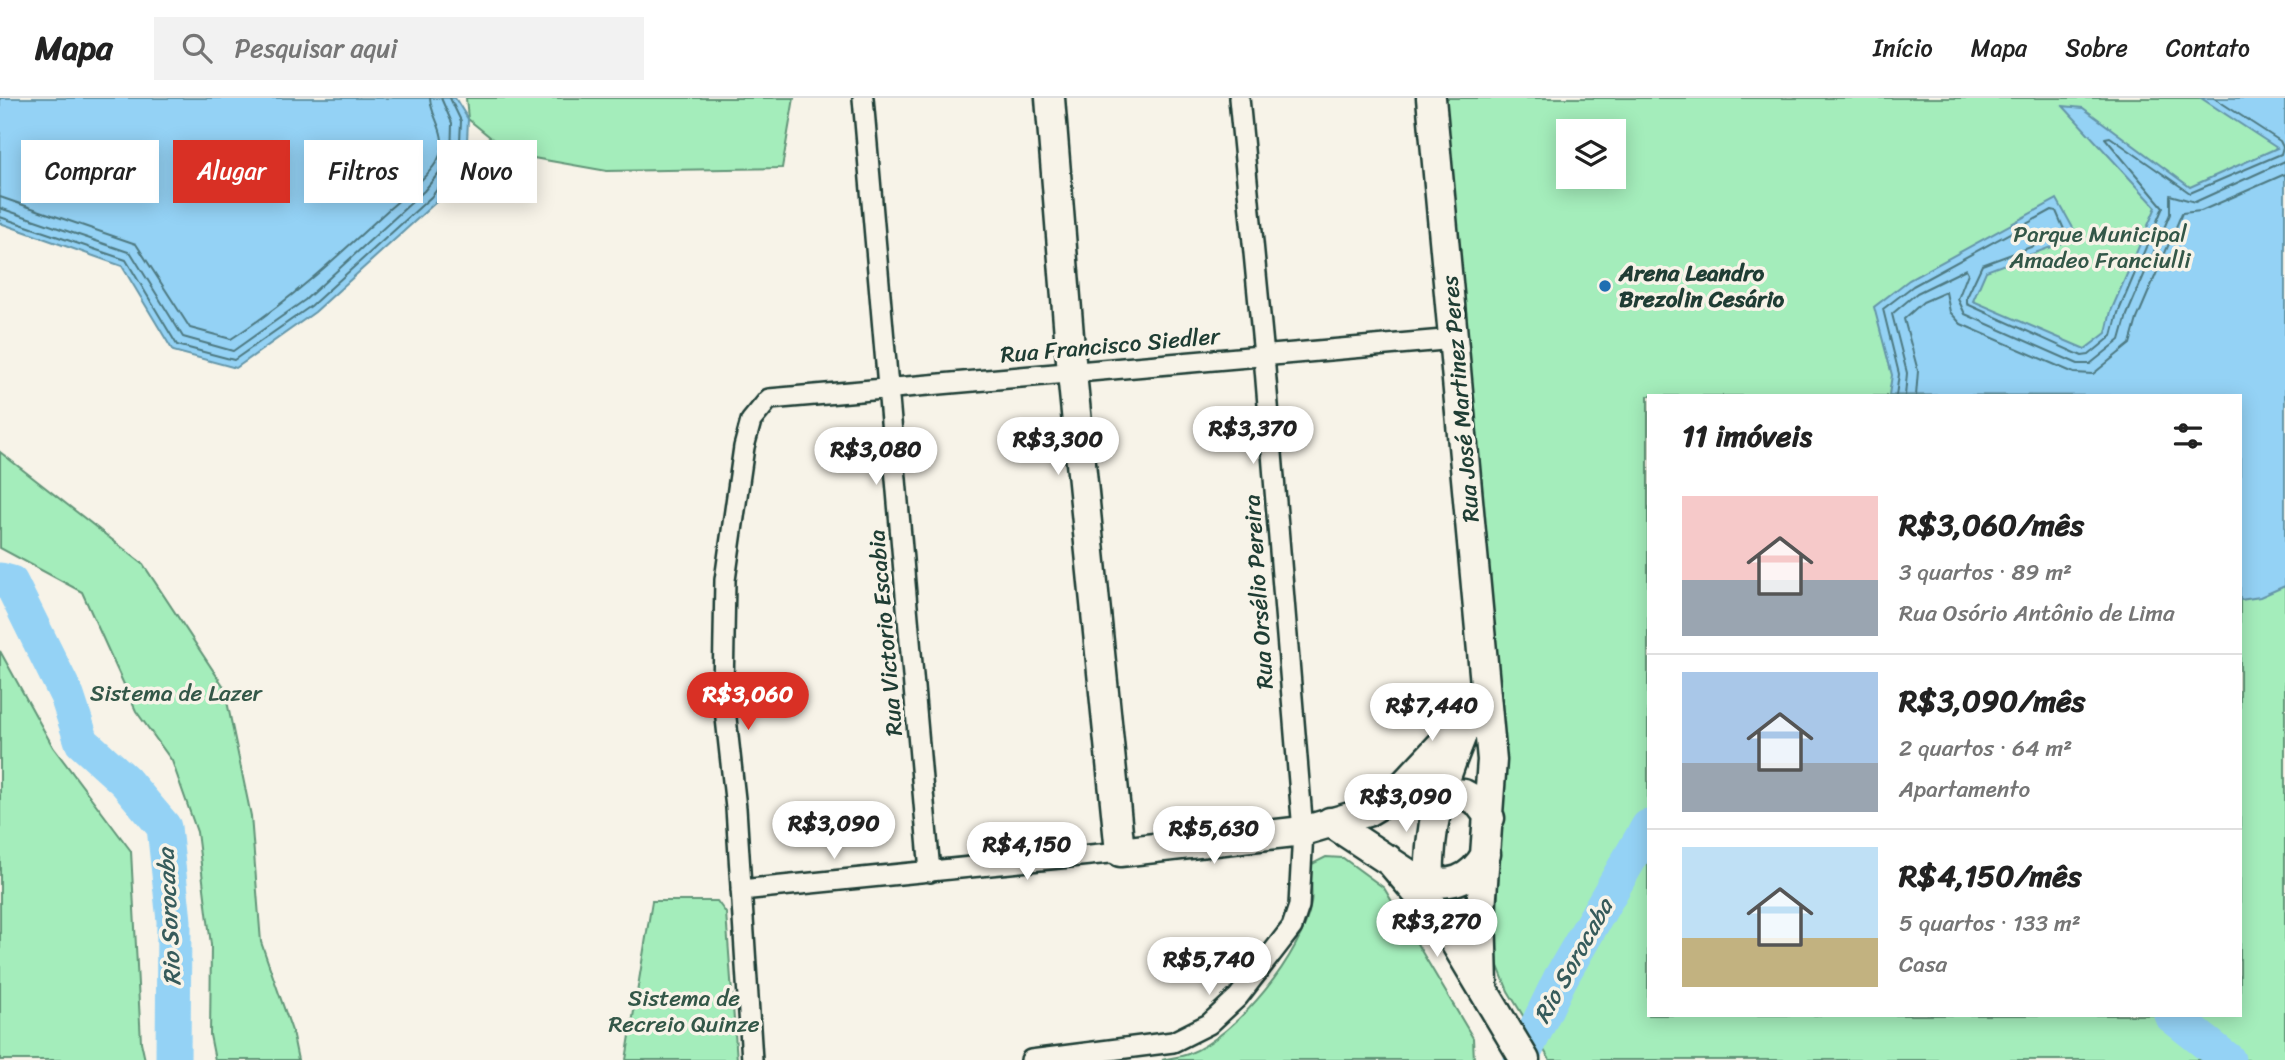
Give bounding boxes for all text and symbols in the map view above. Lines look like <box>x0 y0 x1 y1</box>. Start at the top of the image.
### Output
search box <box>154 17 644 80</box>
text: Mapa <box>35 19 112 77</box>
text: Pesquisar aqui <box>234 25 397 71</box>
text: Início <box>1873 27 1933 69</box>
text: Mapa <box>1971 27 2027 69</box>
text: Sobre <box>2065 27 2128 69</box>
text: Contato <box>2166 27 2250 69</box>
icon: search <box>178 29 216 67</box>
map controls <box>1556 119 1626 189</box>
button: layers <box>1556 119 1626 189</box>
chip: Comprar <box>21 140 159 203</box>
chip: Alugar <box>173 140 290 203</box>
chip: Filtros <box>304 140 423 203</box>
chip: Novo <box>437 140 537 203</box>
park label: Parque Municipal Amadeo Franciulli <box>2008 214 2191 281</box>
place label: Arena Leandro Brezolin Cesário <box>1618 253 1785 320</box>
street label: Rua José Martinez Peres <box>1429 273 1492 524</box>
marker: Arena Leandro Brezolin Cesário <box>1597 278 1613 294</box>
street label: Rua Francisco Siedler <box>999 315 1223 375</box>
pin: R$3,370 <box>1188 406 1318 466</box>
text: R$3,370 <box>1209 408 1297 449</box>
text: 11 imóveis <box>1682 409 1812 463</box>
icon: filters <box>2169 417 2207 455</box>
pin: R$3,300 <box>993 418 1123 477</box>
text: R$3,300 <box>1013 419 1103 460</box>
pin: R$3,080 <box>811 428 941 487</box>
text: R$3,080 <box>830 429 922 470</box>
street label: Rua Orsélio Pereira <box>1231 493 1286 691</box>
text: R$3,060/mês <box>1899 498 2084 552</box>
icon: home <box>1738 524 1822 608</box>
street label: Rua Victorio Escabia <box>856 528 915 738</box>
text: 3 quartos · 89 m² <box>1899 552 2072 593</box>
text: Rua Osório Antônio de Lima <box>1899 593 2175 634</box>
pin: R$3,060 <box>683 672 813 732</box>
park label: Sistema de Lazer <box>90 673 264 714</box>
text: R$3,060 <box>703 674 793 715</box>
text: R$3,090/mês <box>1899 674 2085 728</box>
pin: R$7,440 <box>1367 684 1497 743</box>
text: R$7,440 <box>1386 685 1478 726</box>
icon: home <box>1738 700 1822 784</box>
text: 2 quartos · 64 m² <box>1899 728 2072 769</box>
text: Apartamento <box>1899 769 2030 810</box>
pin: R$3,090 <box>1341 774 1471 834</box>
text: R$3,090 <box>1360 776 1452 817</box>
pin: R$3,090 <box>769 802 899 861</box>
text: R$3,090 <box>788 803 880 844</box>
pin: R$5,630 <box>1149 806 1279 866</box>
text: R$5,630 <box>1169 808 1259 849</box>
pin: R$4,150 <box>962 822 1092 882</box>
text: R$4,150 <box>983 824 1071 865</box>
water label: Rio Sorocaba <box>144 845 194 987</box>
text: R$4,150/mês <box>1899 849 2082 903</box>
icon: home <box>1738 875 1822 959</box>
water label: Rio Sorocaba <box>1521 889 1626 1031</box>
pin: R$3,270 <box>1372 900 1502 959</box>
text: R$3,270 <box>1392 901 1482 942</box>
text: 5 quartos · 133 m² <box>1899 903 2081 944</box>
pin: R$5,740 <box>1144 937 1274 997</box>
text: R$5,740 <box>1163 939 1255 980</box>
text: Casa <box>1899 944 1947 985</box>
park label: Sistema de Recreio Quinze <box>608 978 760 1045</box>

